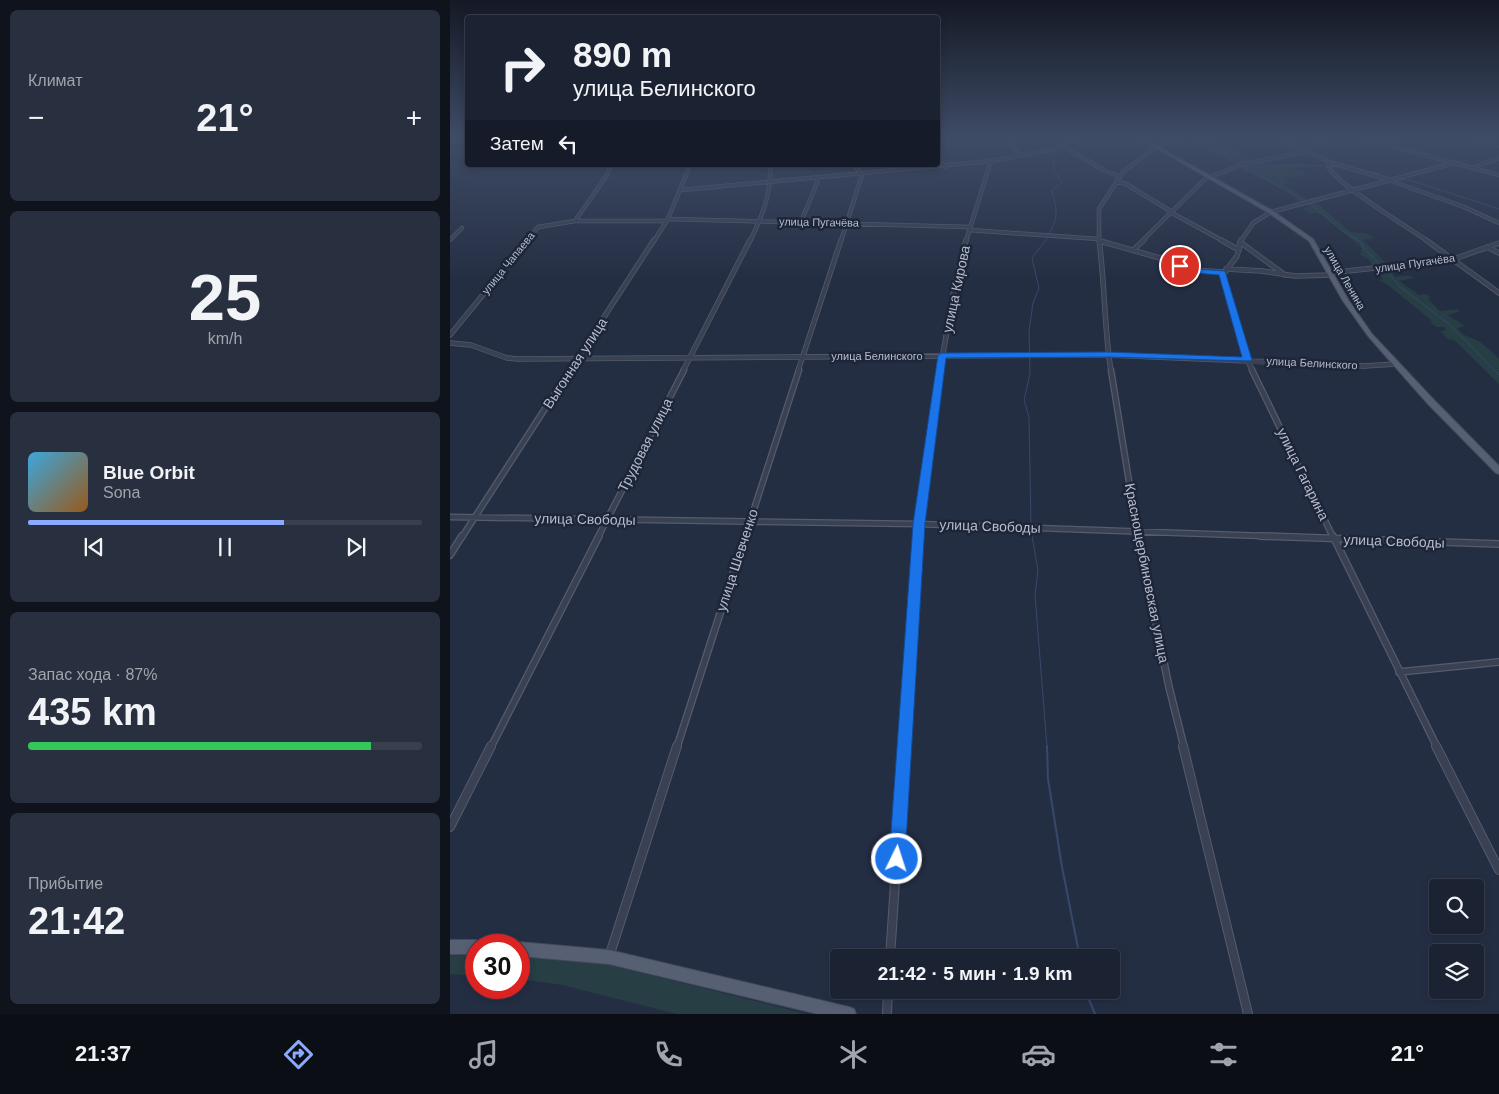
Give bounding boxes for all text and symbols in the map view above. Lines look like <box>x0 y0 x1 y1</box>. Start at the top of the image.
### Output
icon: right <box>490 35 555 100</box>
text: 890 m <box>573 35 672 74</box>
text: Климат <box>28 72 82 89</box>
text: улица Белинского <box>573 76 756 101</box>
text: 21° <box>196 97 254 139</box>
text: − <box>28 102 44 133</box>
text: + <box>406 102 422 133</box>
icon: left <box>554 130 582 158</box>
text: Затем <box>490 133 544 154</box>
street label: улица Пугачёва <box>779 215 860 229</box>
street label: улица Чапаева <box>479 229 537 297</box>
street label: улица Кирова <box>939 244 973 334</box>
street label: улица Ленина <box>1322 244 1368 313</box>
pin <box>1159 245 1201 287</box>
street label: улица Пугачёва <box>1375 251 1456 275</box>
icon: arrive <box>1166 252 1194 280</box>
text: 25 <box>189 261 261 334</box>
street label: Выгонная улица <box>540 314 610 411</box>
text: km/h <box>208 330 242 347</box>
street label: улица Белинского <box>831 350 923 362</box>
street label: улица Белинского <box>1266 355 1358 371</box>
street label: Трудовая улица <box>615 395 676 494</box>
street label: улица Гагарина <box>1274 425 1332 523</box>
text: Blue Orbit <box>103 462 195 483</box>
street label: Краснощербиновская улица <box>1122 482 1172 665</box>
text: Sona <box>103 484 140 501</box>
street label: улица Шевченко <box>713 507 761 613</box>
street label: улица Свободы <box>534 510 636 528</box>
street label: улица Свободы <box>939 516 1041 536</box>
street label: улица Свободы <box>1343 531 1445 551</box>
icon: previous <box>80 533 108 561</box>
icon: pause <box>211 533 239 561</box>
icon: next <box>342 533 370 561</box>
text: Запас хода · 87% <box>28 666 157 683</box>
text: 435 km <box>28 691 157 733</box>
position arrow <box>870 832 922 884</box>
text: Прибытие <box>28 875 103 892</box>
map controls <box>1429 879 1484 999</box>
button: search <box>1429 879 1484 934</box>
text: 21:42 <box>28 900 125 942</box>
speed limit sign: 30 <box>465 934 530 999</box>
button: layers <box>1429 944 1484 999</box>
text: 21:42 · 5 мин · 1.9 km <box>878 963 1072 984</box>
icon: directions <box>281 1037 316 1072</box>
icon: music <box>466 1037 501 1072</box>
icon: phone <box>651 1037 686 1072</box>
icon: climate <box>836 1037 871 1072</box>
icon: car <box>1021 1037 1056 1072</box>
icon: filters <box>1206 1037 1241 1072</box>
text: 21:37 <box>75 1041 131 1066</box>
text: 21° <box>1391 1041 1424 1066</box>

